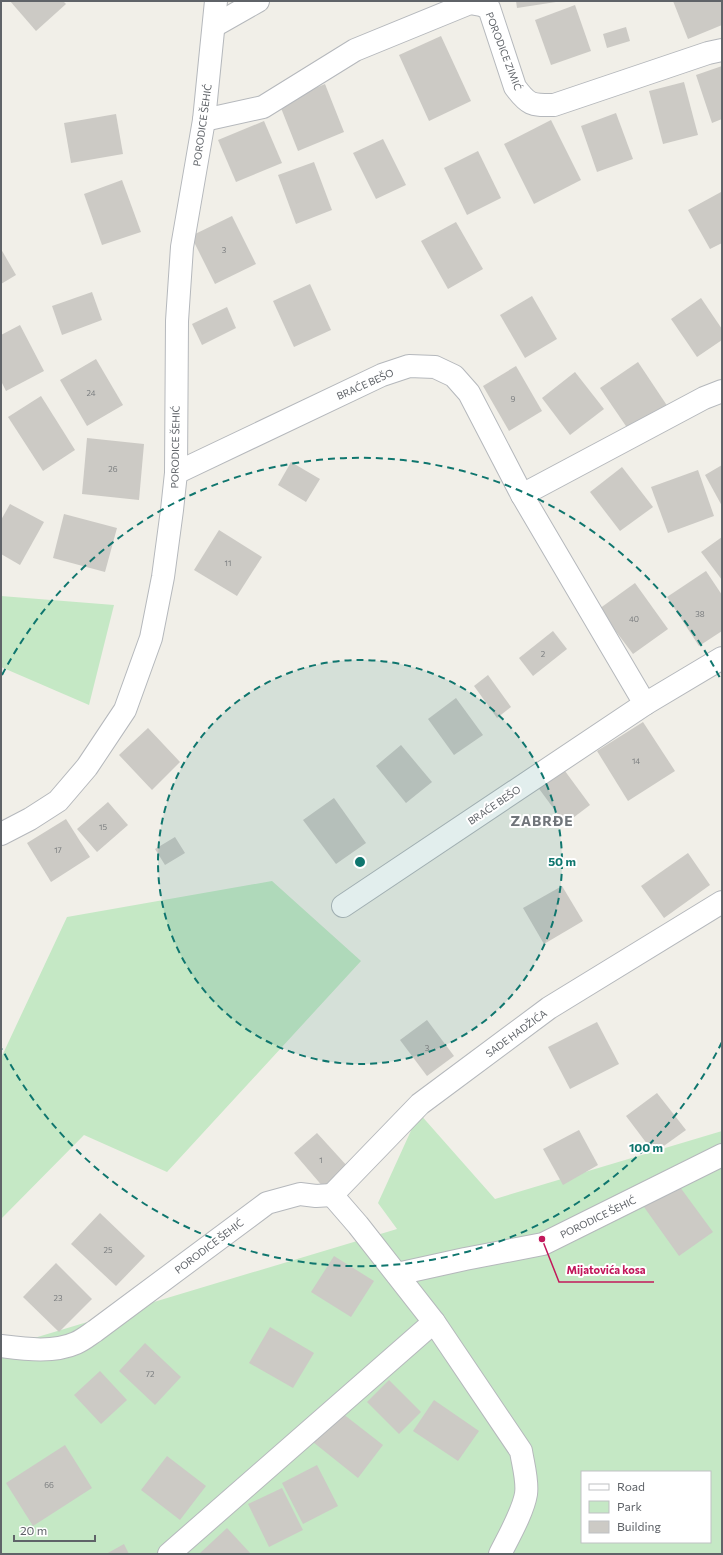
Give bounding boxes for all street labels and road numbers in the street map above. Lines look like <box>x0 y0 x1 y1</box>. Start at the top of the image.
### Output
street label: PORODICE ZIMIĆ <box>484 10 524 92</box>
street label: PORODICE ŠEHIĆ <box>190 83 214 167</box>
street label: BRAĆE BEŠO <box>335 366 395 402</box>
street label: PORODICE ŠEHIĆ <box>168 405 182 489</box>
street label: BRAĆE BEŠO <box>465 783 523 827</box>
street label: SADE HADŽIĆA <box>483 1007 549 1059</box>
street label: PORODICE ŠEHIĆ <box>558 1193 638 1241</box>
street label: PORODICE ŠEHIĆ <box>172 1216 246 1276</box>

